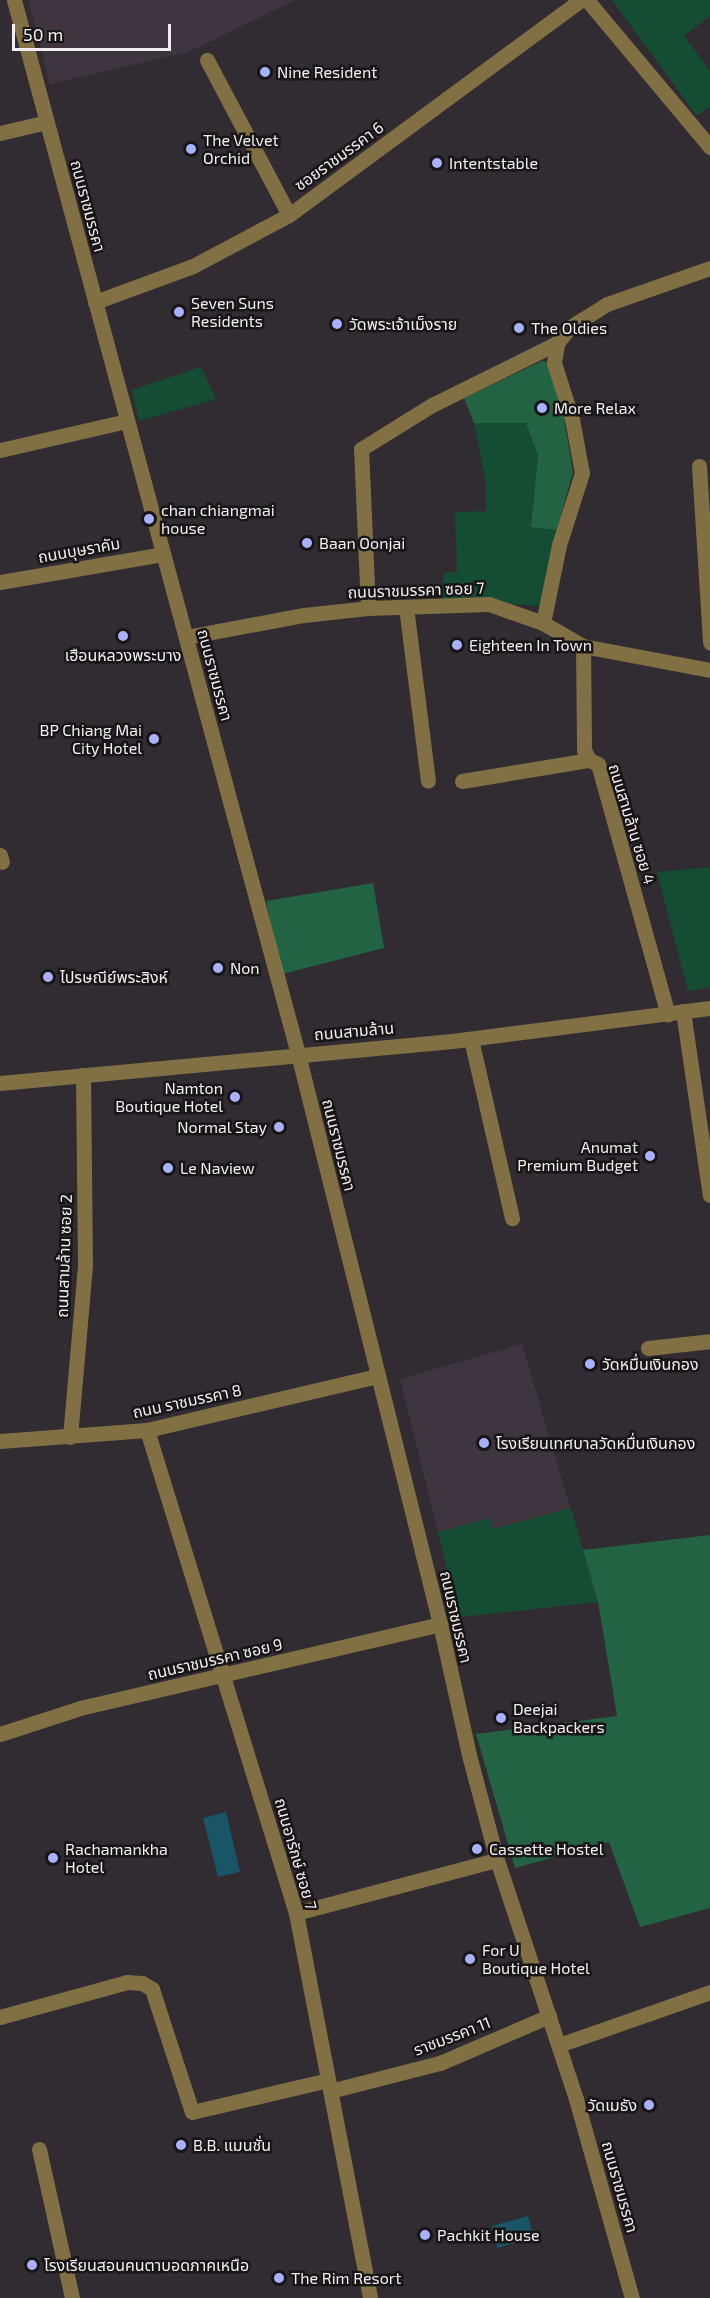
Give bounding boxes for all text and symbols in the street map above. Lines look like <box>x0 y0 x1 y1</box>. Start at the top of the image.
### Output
scale bar <box>15 12 174 50</box>
text: 50 m <box>23 23 63 45</box>
place label: Nine Resident <box>277 62 377 82</box>
marker: Nine Resident <box>258 65 272 79</box>
street label: ซอยราชมรรคา 6 <box>291 117 387 195</box>
place label: The Velvet Orchid <box>203 130 279 168</box>
marker: The Velvet Orchid <box>184 142 198 156</box>
place label: Intentstable <box>449 153 538 173</box>
marker: Intentstable <box>430 156 444 170</box>
street label: ถนนราชมรรคา <box>67 158 109 254</box>
place label: Seven Suns Residents <box>191 293 274 331</box>
marker: Seven Suns Residents <box>172 305 186 319</box>
place label: วัดพระเจ้าเม็งราย <box>349 314 457 334</box>
marker: วัดพระเจ้าเม็งราย <box>330 317 344 331</box>
place label: The Oldies <box>531 318 607 338</box>
marker: The Oldies <box>512 321 526 335</box>
place label: More Relax <box>554 398 636 418</box>
marker: More Relax <box>535 401 549 415</box>
place label: chan chiangmai house <box>161 500 275 538</box>
marker: chan chiangmai house <box>142 512 156 526</box>
street label: ถนนบุษราคัม <box>36 533 122 567</box>
place label: Baan Oonjai <box>319 533 405 553</box>
marker: Baan Oonjai <box>300 536 314 550</box>
street label: ถนนราชมรรคา ซอย 7 <box>347 578 485 602</box>
street label: ถนนราชมรรคา <box>194 627 236 723</box>
marker: เฮือนหลวงพระบาง <box>116 629 130 643</box>
place label: Eighteen In Town <box>469 635 592 655</box>
marker: Eighteen In Town <box>450 638 464 652</box>
place label: เฮือนหลวงพระบาง <box>65 645 181 665</box>
place label: BP Chiang Mai City Hotel <box>39 720 142 758</box>
marker: BP Chiang Mai City Hotel <box>147 732 161 746</box>
street label: ถนนสามล้าน ซอย 4 <box>605 762 659 886</box>
place label: Non <box>230 958 260 978</box>
marker: Non <box>211 961 225 975</box>
place label: ไปรษณีย์พระสิงห์ <box>60 967 168 987</box>
marker: ไปรษณีย์พระสิงห์ <box>41 970 55 984</box>
street label: ถนนสามล้าน <box>313 1018 395 1044</box>
place label: Namton Boutique Hotel <box>115 1078 223 1116</box>
marker: Namton Boutique Hotel <box>228 1090 242 1104</box>
street label: ถนนราชมรรคา <box>318 1097 360 1193</box>
place label: Normal Stay <box>177 1117 267 1137</box>
marker: Normal Stay <box>272 1120 286 1134</box>
place label: Anumat Premium Budget <box>517 1137 638 1175</box>
marker: Anumat Premium Budget <box>643 1149 657 1163</box>
place label: Le Naview <box>180 1158 255 1178</box>
marker: Le Naview <box>161 1161 175 1175</box>
street label: ถนนสามล้าน ซอย 2 <box>52 1194 76 1318</box>
place label: วัดหมื่นเงินกอง <box>602 1354 699 1374</box>
marker: วัดหมื่นเงินกอง <box>583 1357 597 1371</box>
street label: ถนน ราชมรรคา 8 <box>131 1380 243 1422</box>
place label: โรงเรียนเทศบาลวัดหมื่นเงินกอง <box>496 1433 695 1453</box>
marker: โรงเรียนเทศบาลวัดหมื่นเงินกอง <box>477 1436 491 1450</box>
street label: ถนนราชมรรคา <box>436 1569 476 1665</box>
street label: ถนนราชมรรคา ซอย 9 <box>146 1634 284 1684</box>
place label: Deejai Backpackers <box>513 1699 605 1737</box>
marker: Deejai Backpackers <box>494 1711 508 1725</box>
street label: ถนนอารักษ์ ซอย 7 <box>271 1796 321 1912</box>
place label: Rachamankha Hotel <box>65 1839 168 1877</box>
place label: Cassette Hostel <box>489 1839 603 1859</box>
marker: Cassette Hostel <box>470 1842 484 1856</box>
marker: Rachamankha Hotel <box>46 1851 60 1865</box>
place label: For U Boutique Hotel <box>482 1940 590 1978</box>
marker: For U Boutique Hotel <box>463 1952 477 1966</box>
street label: ราชมรรคา 11 <box>411 2012 493 2060</box>
place label: วัดเมธัง <box>587 2095 637 2115</box>
marker: วัดเมธัง <box>642 2098 656 2112</box>
place label: B.B. แมนชั่น <box>193 2135 271 2155</box>
marker: B.B. แมนชั่น <box>174 2138 188 2152</box>
street label: ถนนราชมรรคา <box>598 2139 642 2235</box>
place label: Pachkit House <box>437 2225 540 2245</box>
marker: Pachkit House <box>418 2228 432 2242</box>
place label: โรงเรียนสอนคนตาบอดภาคเหนือ <box>44 2255 249 2275</box>
marker: โรงเรียนสอนคนตาบอดภาคเหนือ <box>25 2258 39 2272</box>
place label: The Rim Resort <box>291 2268 401 2288</box>
marker: The Rim Resort <box>272 2271 286 2285</box>

